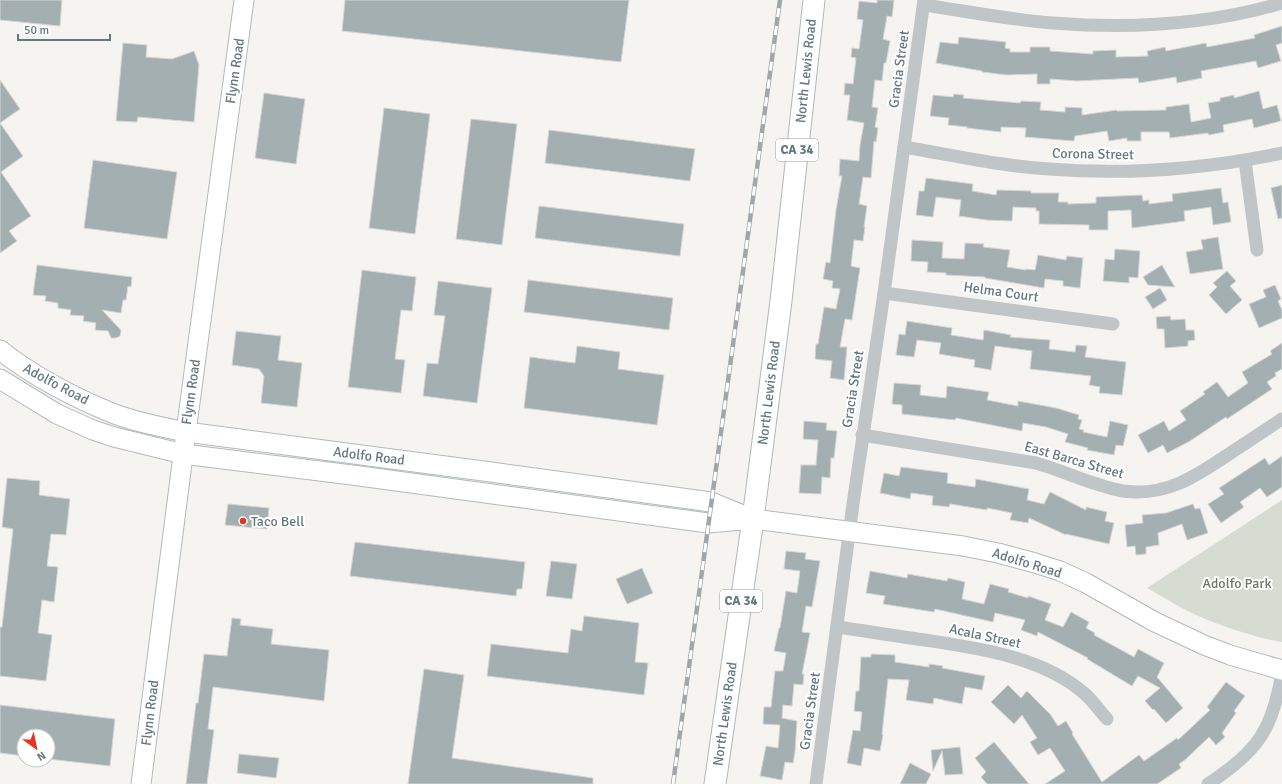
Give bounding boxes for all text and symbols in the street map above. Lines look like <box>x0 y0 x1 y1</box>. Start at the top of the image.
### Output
scale bar <box>18 16 110 42</box>
street label: North Lewis Road <box>792 18 820 124</box>
text: 50 m <box>24 23 49 38</box>
street label: Gracia Street <box>885 29 913 109</box>
street label: Flynn Road <box>222 37 248 105</box>
road number: CA 34 <box>776 139 818 161</box>
street label: Corona Street <box>1052 145 1134 163</box>
street label: Helma Court <box>962 278 1040 306</box>
street label: North Lewis Road <box>754 340 784 446</box>
street label: Gracia Street <box>838 349 868 429</box>
street label: Flynn Road <box>178 358 204 426</box>
street label: Adolfo Road <box>20 360 92 408</box>
street label: East Barca Street <box>1022 438 1126 482</box>
street label: Adolfo Road <box>332 443 406 469</box>
place label: Taco Bell <box>251 513 304 530</box>
marker: Taco Bell <box>238 516 248 526</box>
street label: Adolfo Road <box>990 544 1064 582</box>
park label: Adolfo Park <box>1202 575 1272 592</box>
road number: CA 34 <box>720 590 762 612</box>
street label: Acala Street <box>948 620 1023 652</box>
street label: North Lewis Road <box>709 661 741 767</box>
street label: Gracia Street <box>796 671 824 751</box>
street label: Flynn Road <box>138 679 162 747</box>
north arrow <box>16 728 56 768</box>
text: N <box>34 748 48 764</box>

